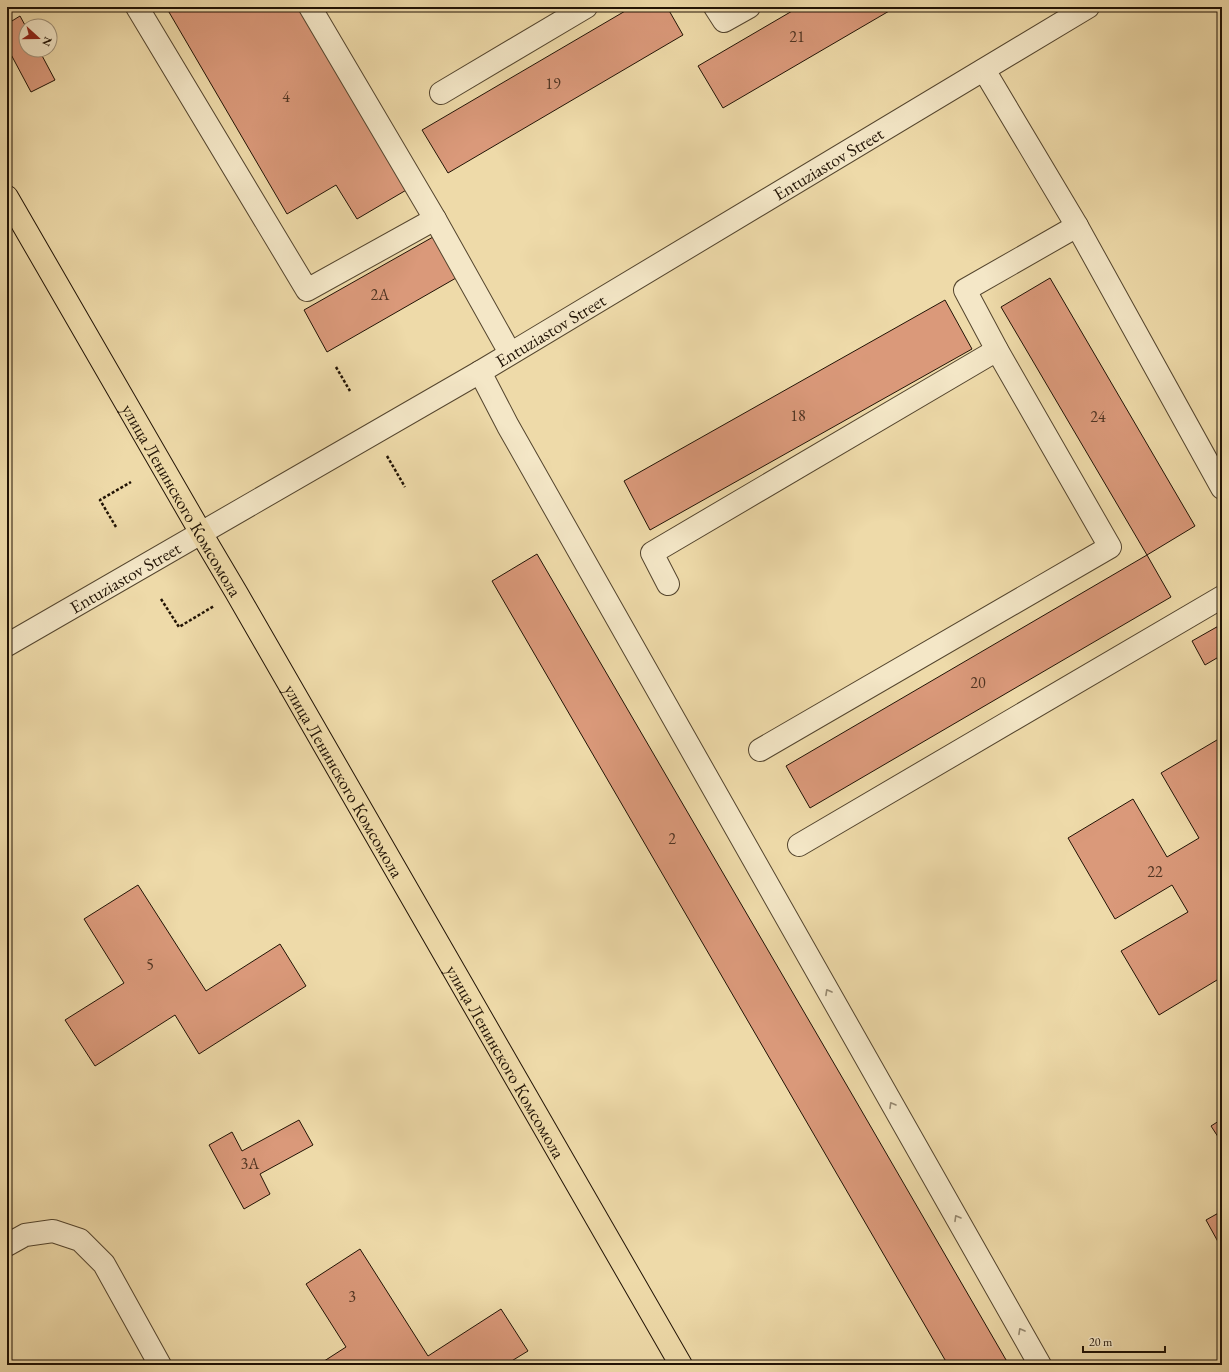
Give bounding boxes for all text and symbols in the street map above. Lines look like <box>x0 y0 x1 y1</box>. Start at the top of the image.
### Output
north arrow <box>18 18 58 58</box>
house number: 21 <box>789 26 805 47</box>
text: N <box>39 35 55 48</box>
house number: 19 <box>545 73 561 94</box>
house number: 4 <box>282 86 290 107</box>
street label: Entuziastov Street <box>769 121 888 205</box>
house number: 2А <box>371 284 390 305</box>
street label: Entuziastov Street <box>491 288 610 372</box>
street label: улица Ленинского Комсомола <box>117 399 248 601</box>
house number: 18 <box>790 405 806 426</box>
house number: 24 <box>1090 406 1106 427</box>
street label: Entuziastov Street <box>65 536 185 618</box>
house number: 20 <box>970 672 986 693</box>
street label: улица Ленинского Комсомола <box>280 679 410 882</box>
house number: 2 <box>668 828 676 849</box>
house number: 22 <box>1147 861 1163 882</box>
house number: 5 <box>146 954 154 975</box>
street label: улица Ленинского Комсомола <box>441 960 571 1163</box>
one-way arrow <box>826 989 833 996</box>
one-way arrow <box>890 1102 897 1109</box>
house number: 3А <box>241 1153 260 1174</box>
one-way arrow <box>954 1215 961 1222</box>
house number: 3 <box>348 1286 356 1307</box>
one-way arrow <box>1018 1328 1025 1335</box>
scale bar <box>1083 1328 1165 1354</box>
text: 20 m <box>1089 1334 1113 1350</box>

